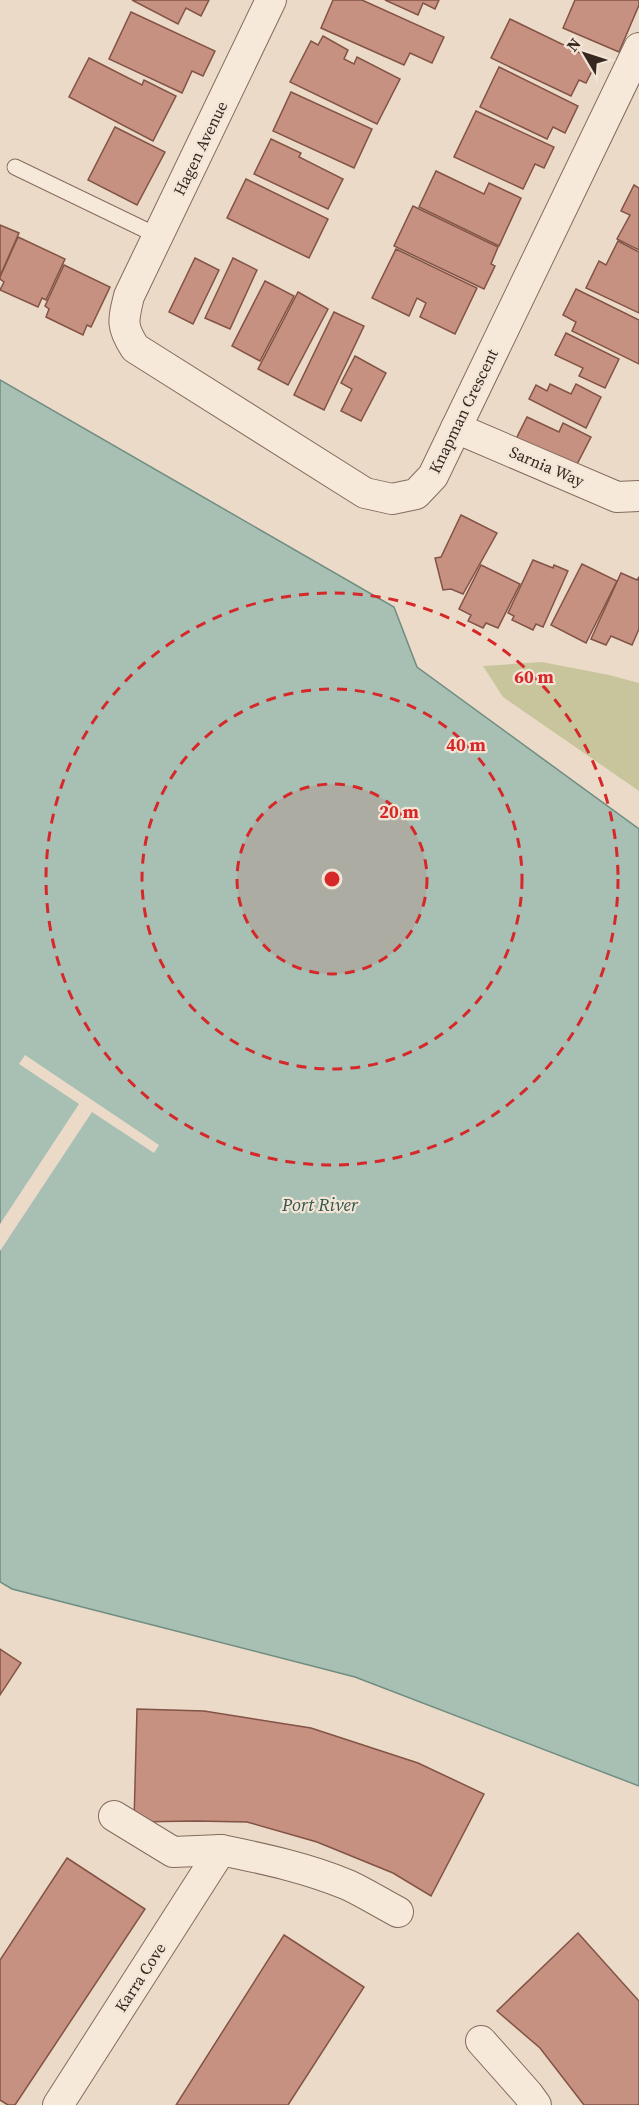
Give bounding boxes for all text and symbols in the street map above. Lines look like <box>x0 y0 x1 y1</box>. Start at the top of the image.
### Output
north arrow <box>555 24 615 84</box>
text: N <box>561 33 586 56</box>
street label: Hagen Avenue <box>168 97 232 199</box>
street label: Knapman Crescent <box>423 344 503 477</box>
street label: Sarnia Way <box>506 440 589 492</box>
text: 60 m <box>514 664 554 689</box>
text: 40 m <box>446 732 486 757</box>
text: 20 m <box>379 799 419 824</box>
centre of rings <box>322 869 342 889</box>
water label: Port River <box>281 1192 359 1217</box>
street label: Karra Cove <box>109 1938 171 2016</box>

